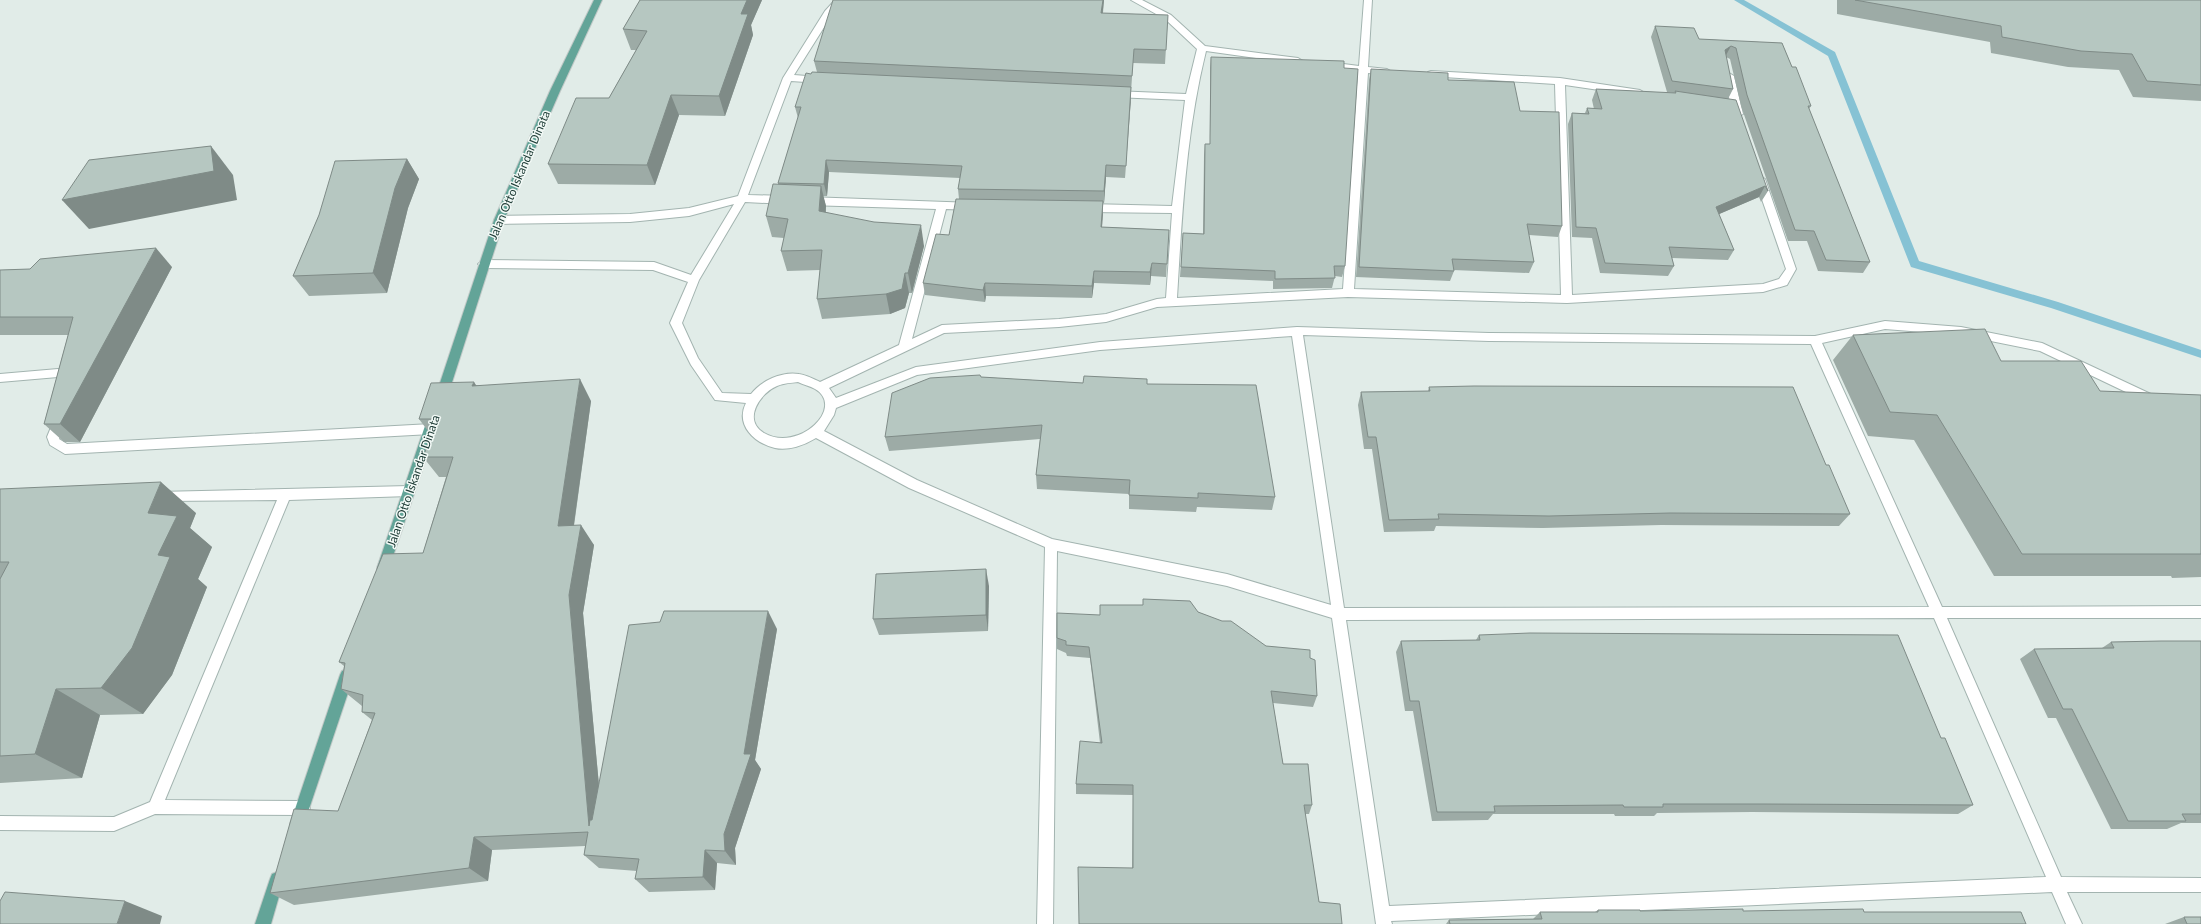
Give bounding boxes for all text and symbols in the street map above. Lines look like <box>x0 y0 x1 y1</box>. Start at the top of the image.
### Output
street label: Jalan Otto Iskandar Dinata <box>485 108 553 242</box>
street label: Jalan Otto Iskandar Dinata <box>383 413 443 549</box>

